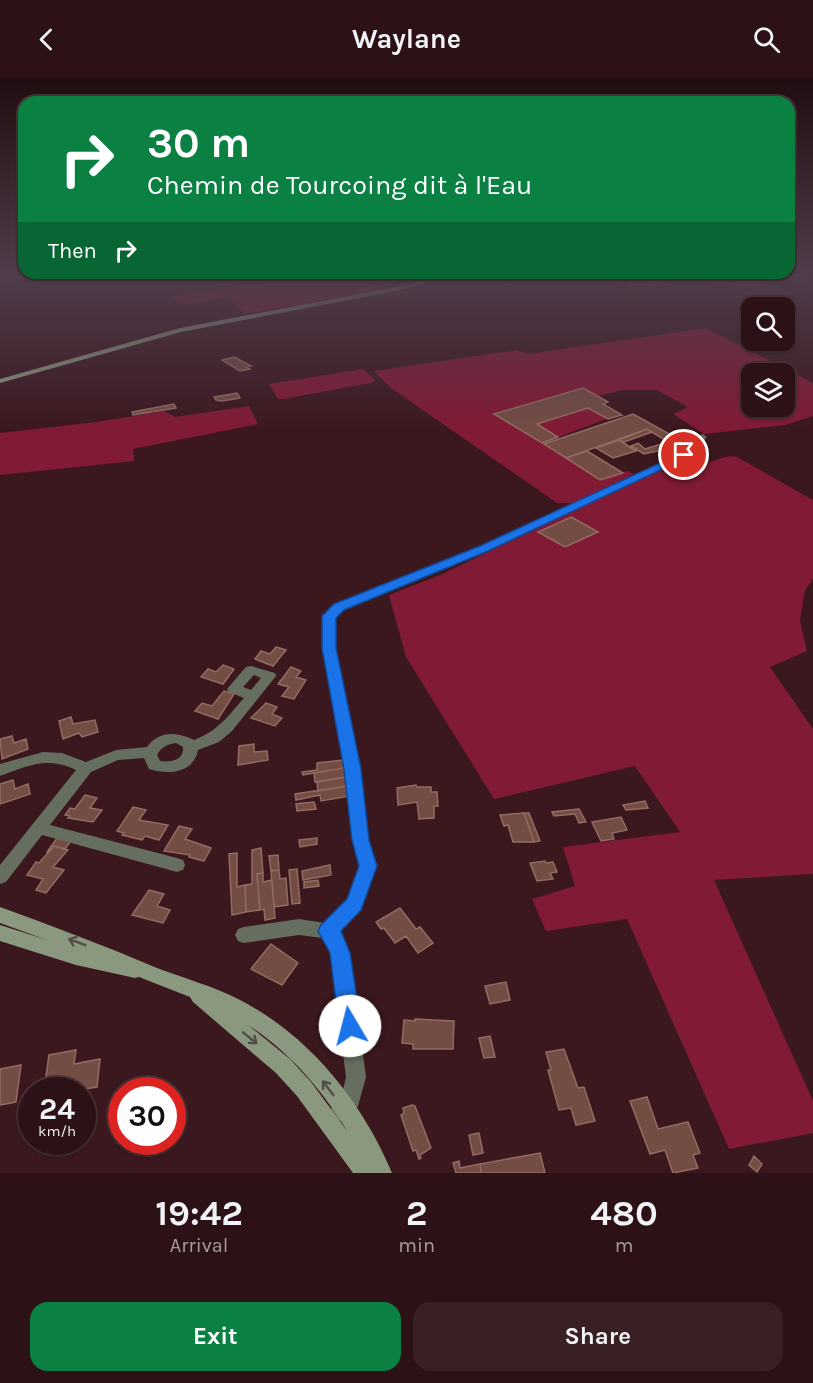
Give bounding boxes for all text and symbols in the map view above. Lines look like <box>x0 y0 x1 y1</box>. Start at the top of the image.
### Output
icon: back <box>30 23 63 56</box>
text: Waylane <box>352 23 461 55</box>
icon: search <box>750 23 783 56</box>
text: 30 m <box>147 118 250 168</box>
icon: right <box>48 120 126 198</box>
text: Chemin de Tourcoing dit à l'Eau <box>147 169 532 201</box>
icon: right <box>109 234 142 267</box>
text: Then <box>48 238 97 264</box>
map controls <box>741 297 795 417</box>
button: search <box>741 297 795 351</box>
button: layers <box>741 363 795 417</box>
pin <box>658 429 709 480</box>
icon: arrive <box>667 438 700 471</box>
one-way arrow <box>69 936 87 947</box>
position arrow <box>318 994 382 1058</box>
one-way arrow <box>242 1031 258 1044</box>
speed limit sign: 30 <box>108 1077 186 1155</box>
one-way arrow <box>322 1080 335 1096</box>
text: 24 <box>39 1091 75 1127</box>
text: km/h <box>38 1122 76 1140</box>
text: 19:42 <box>155 1192 243 1234</box>
text: 2 <box>406 1192 428 1234</box>
text: 480 <box>590 1192 658 1234</box>
text: Arrival <box>170 1234 228 1257</box>
text: min <box>398 1234 435 1257</box>
text: m <box>615 1234 633 1257</box>
button: Exit <box>30 1302 401 1371</box>
button: Share <box>413 1302 783 1371</box>

